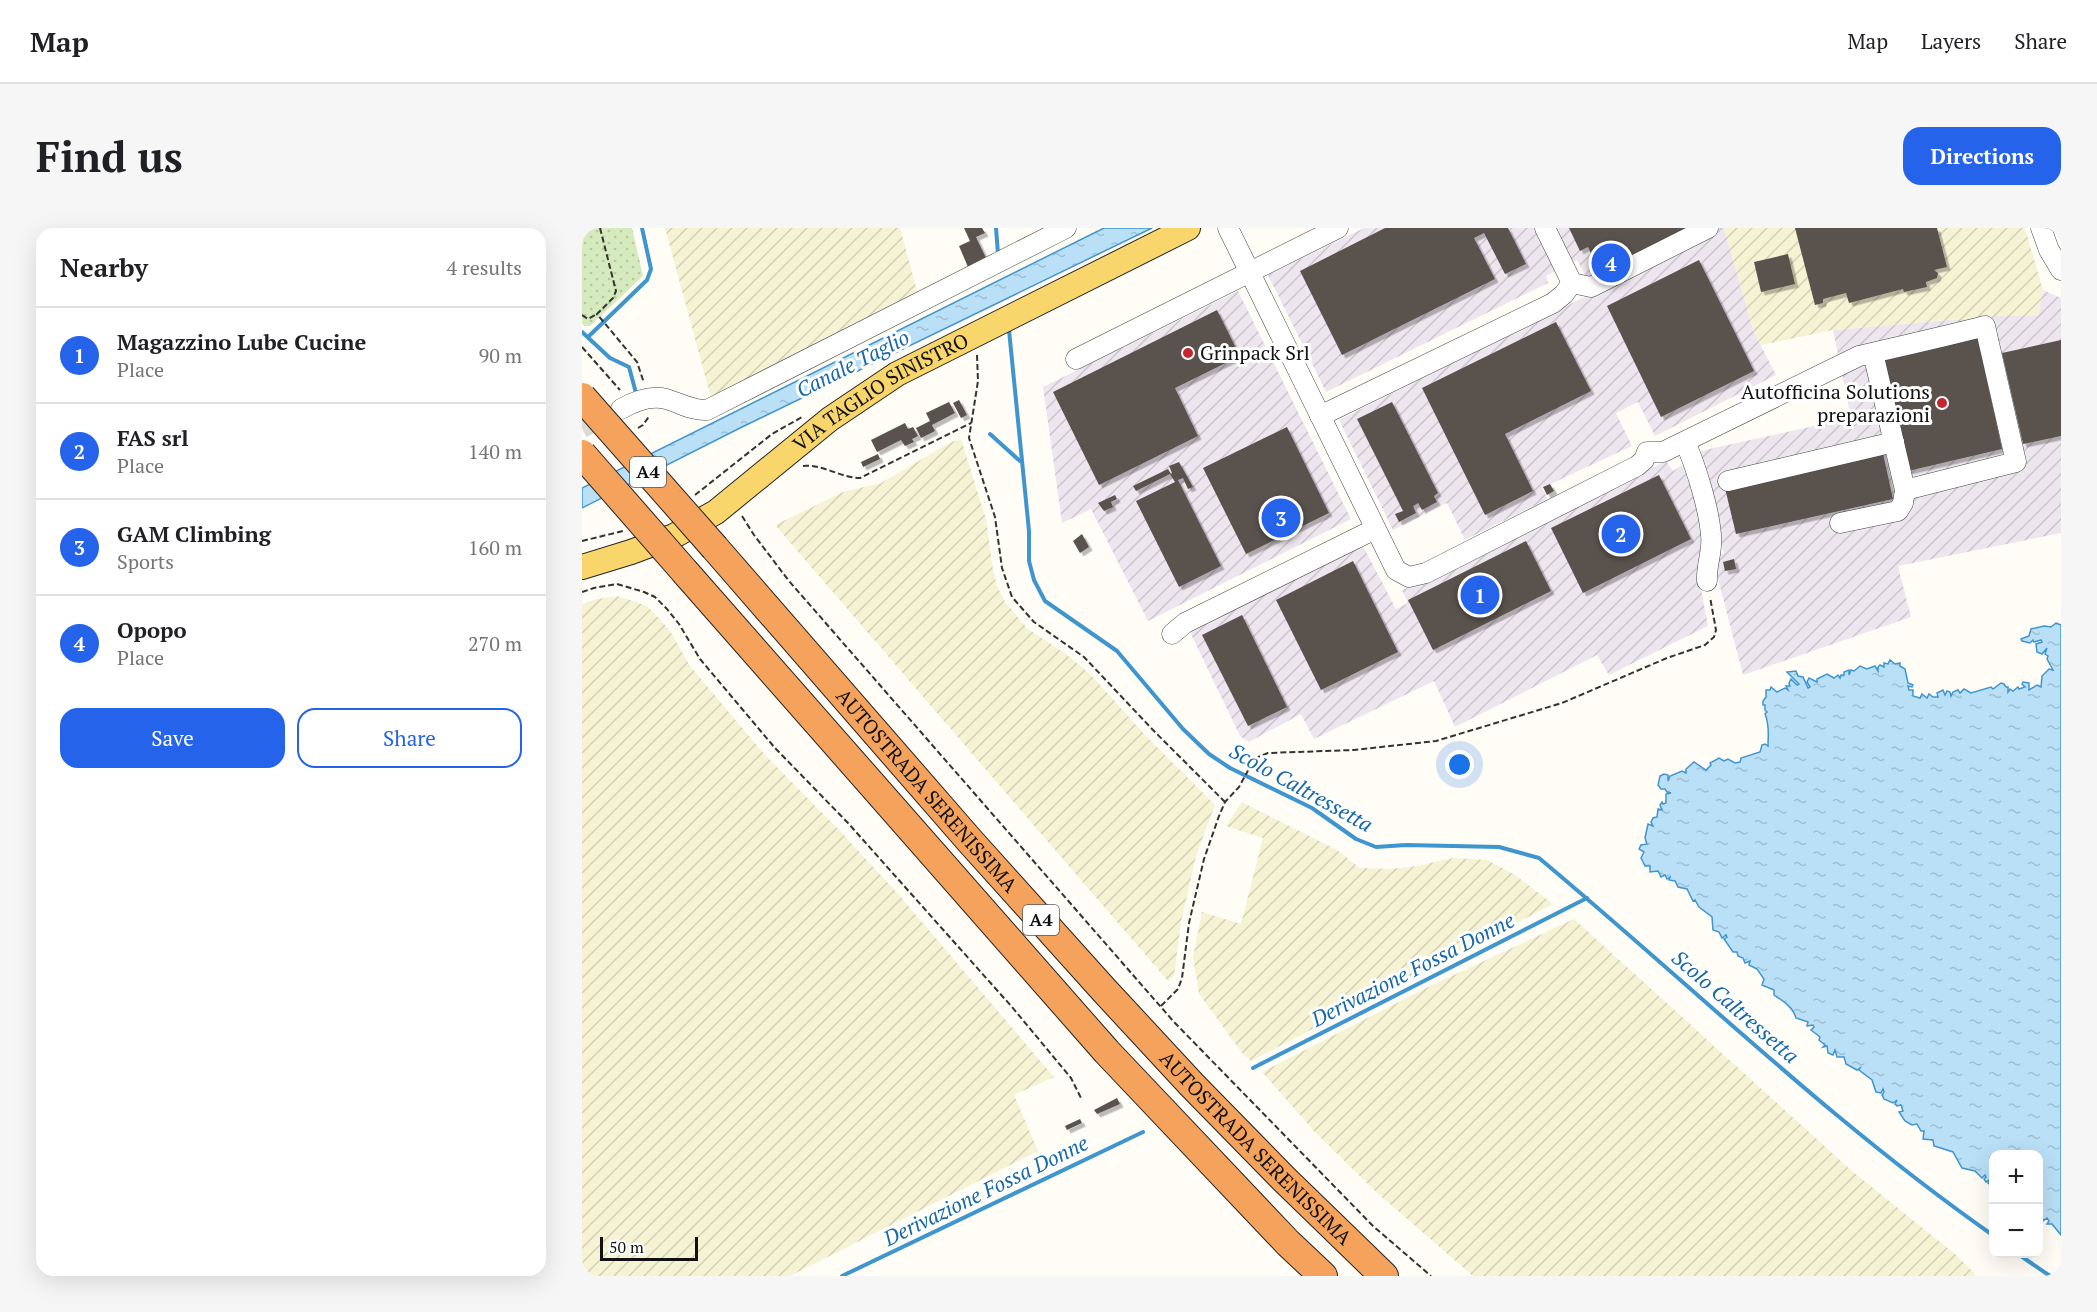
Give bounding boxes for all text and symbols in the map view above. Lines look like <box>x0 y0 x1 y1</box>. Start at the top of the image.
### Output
text: Map <box>30 23 89 60</box>
text: Map <box>1847 27 1888 55</box>
text: Layers <box>1921 27 1981 55</box>
text: Share <box>2014 27 2067 55</box>
button: Directions <box>1903 127 2061 185</box>
text: Find us <box>36 128 183 184</box>
pin: 4 <box>1592 240 1630 285</box>
text: Nearby <box>60 250 148 284</box>
text: 4 results <box>447 254 522 281</box>
water label: Canale Taglio <box>791 323 914 404</box>
street label: VIA TAGLIO SINISTRO <box>787 326 973 457</box>
text: Magazzino Lube Cucine <box>117 327 366 356</box>
place label: Grinpack Srl <box>1200 339 1310 366</box>
text: 1 <box>74 342 85 369</box>
text: 90 m <box>479 342 522 369</box>
marker: Grinpack Srl <box>1181 346 1195 360</box>
text: Place <box>117 356 164 383</box>
place label: Autofficina Solutions preparazioni <box>1741 378 1930 428</box>
marker: Autofficina Solutions preparazioni <box>1935 396 1949 410</box>
text: FAS srl <box>117 423 189 452</box>
text: 2 <box>74 438 85 465</box>
text: 140 m <box>468 438 522 465</box>
text: Place <box>117 452 164 479</box>
road number: A4 <box>630 457 666 487</box>
pin: 3 <box>1262 496 1300 540</box>
pin: 2 <box>1602 512 1640 556</box>
text: GAM Climbing <box>117 519 271 548</box>
text: 3 <box>74 534 85 561</box>
text: 160 m <box>468 534 522 561</box>
text: Sports <box>117 548 174 575</box>
pin: 1 <box>1460 572 1500 617</box>
text: Opopo <box>117 615 187 644</box>
text: 4 <box>74 630 85 657</box>
text: 270 m <box>468 630 522 657</box>
text: Place <box>117 644 164 671</box>
street label: AUTOSTRADA SERENISSIMA <box>830 683 1024 898</box>
button: Save <box>60 708 285 768</box>
button: Share <box>297 708 522 768</box>
water label: Scolo Caltressetta <box>1225 736 1378 838</box>
your location <box>1445 750 1474 779</box>
road number: A4 <box>1023 905 1059 935</box>
water label: Derivazione Fossa Donne <box>1305 905 1519 1033</box>
water label: Scolo Caltressetta <box>1666 943 1805 1069</box>
street label: AUTOSTRADA SERENISSIMA <box>1154 1045 1358 1251</box>
water label: Derivazione Fossa Donne <box>878 1128 1093 1252</box>
map controls <box>1989 1150 2043 1258</box>
button: + <box>1989 1150 2043 1204</box>
button: − <box>1989 1204 2043 1258</box>
scale bar <box>600 1234 698 1262</box>
text: 50 m <box>609 1236 644 1258</box>

